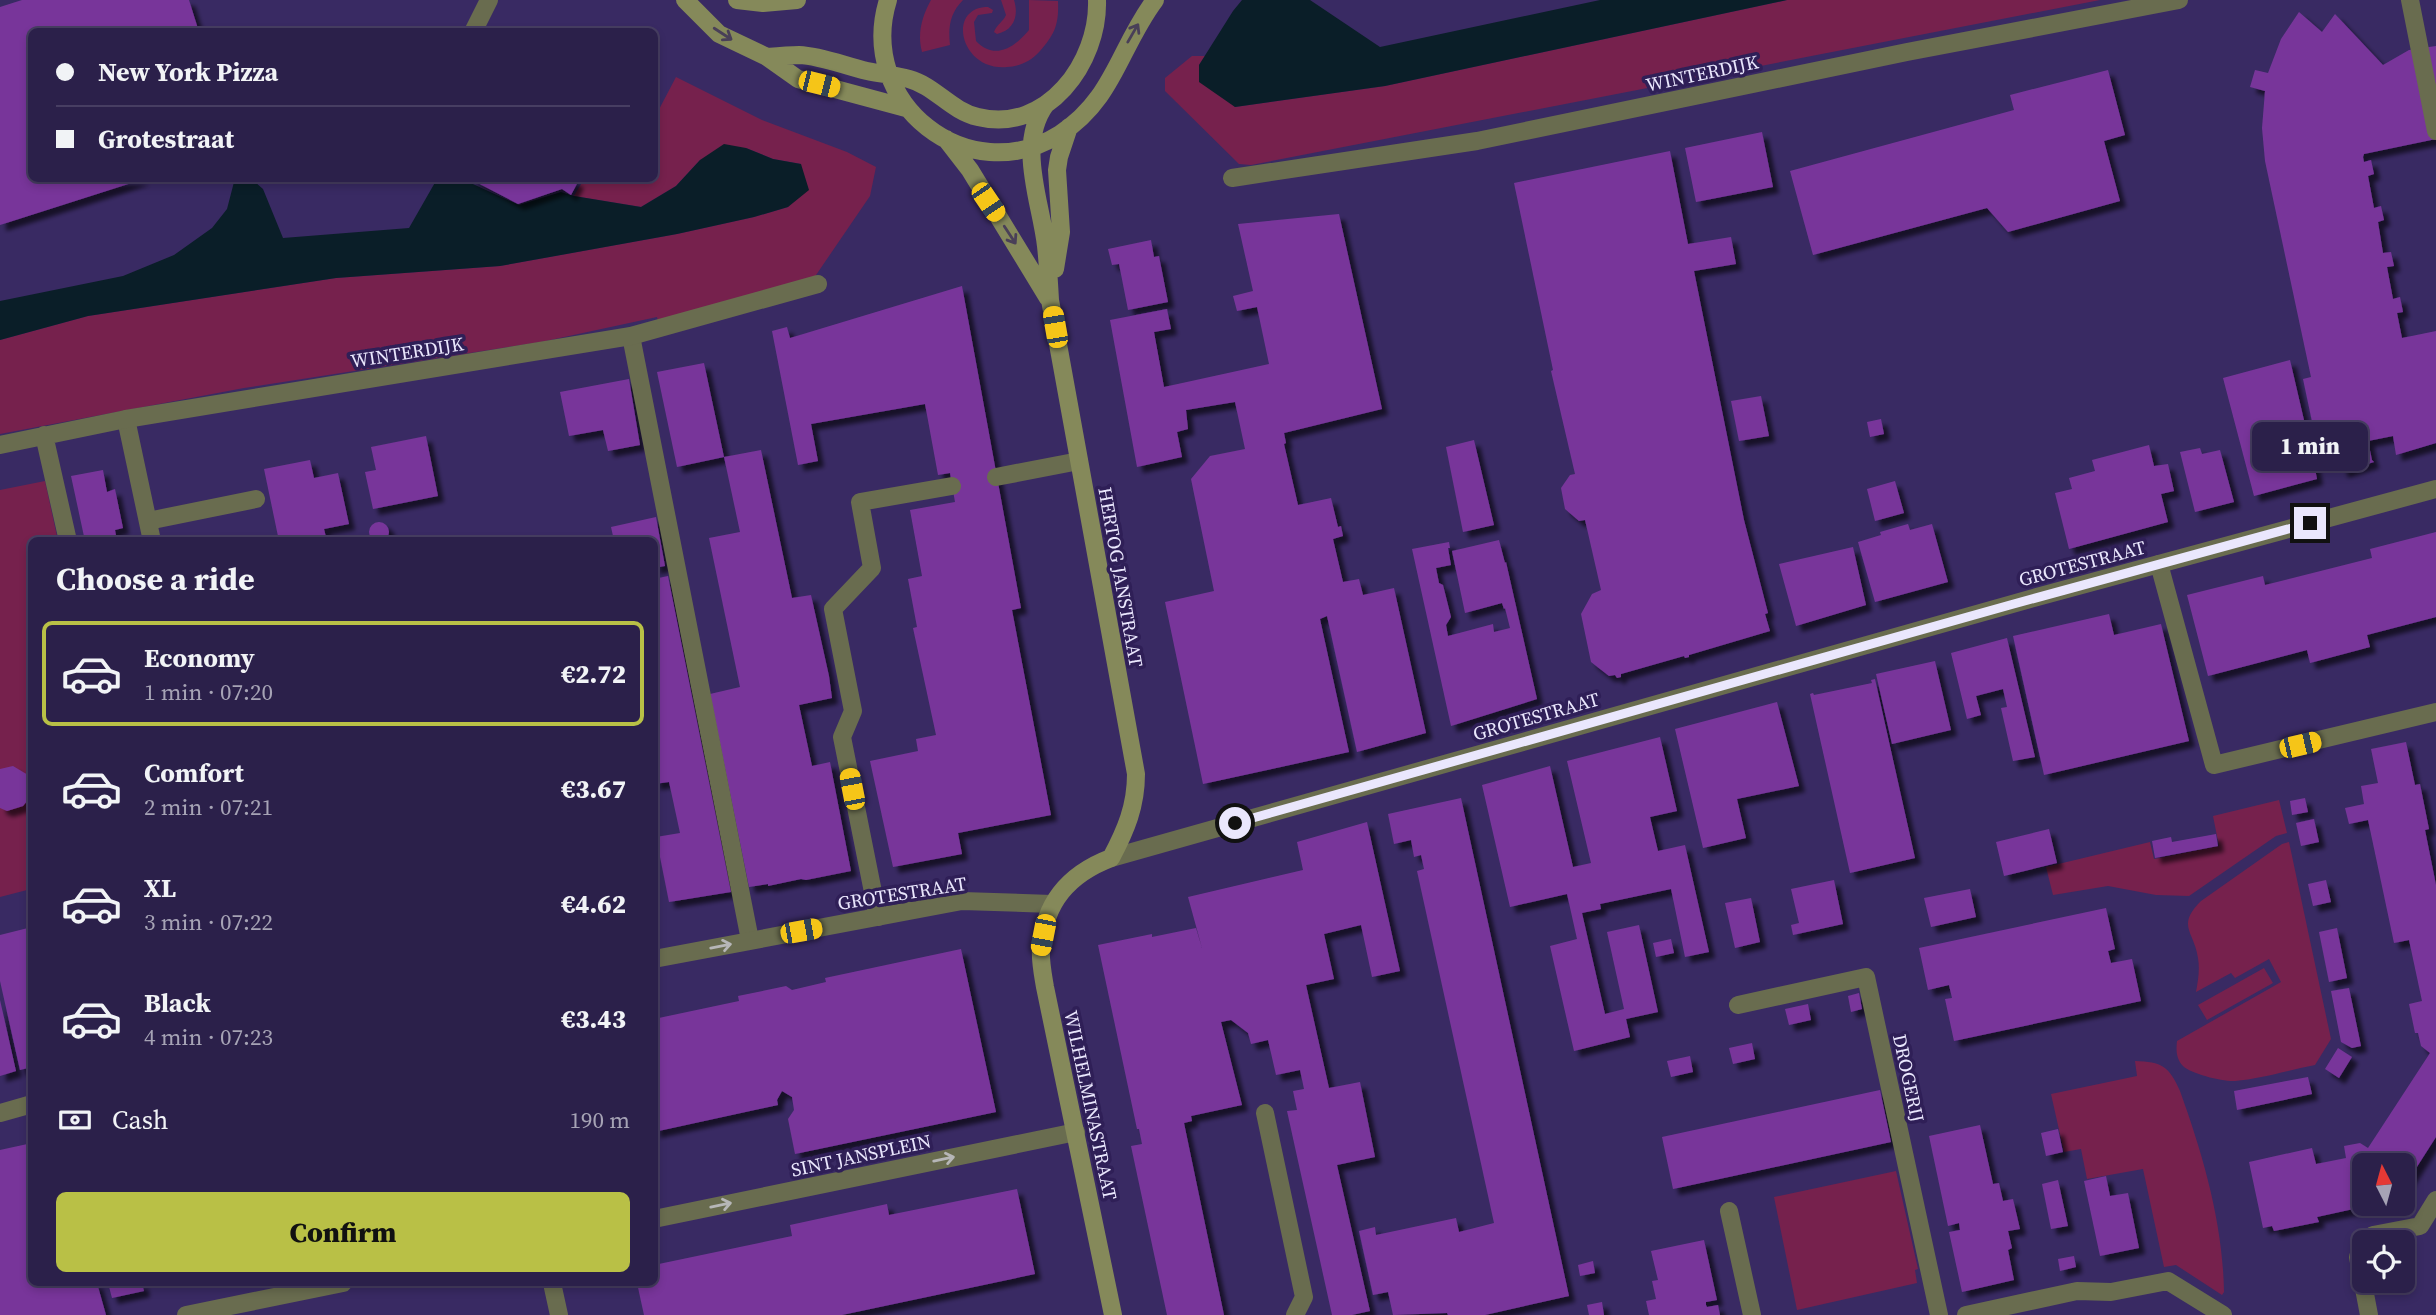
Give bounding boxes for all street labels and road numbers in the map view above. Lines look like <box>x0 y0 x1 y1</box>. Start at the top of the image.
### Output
street label: WINTERDIJK <box>1643 48 1761 98</box>
street label: WINTERDIJK <box>348 330 466 374</box>
street label: HERTOG JANSTRAAT <box>1092 485 1150 670</box>
street label: GROTESTRAAT <box>2016 533 2149 592</box>
street label: GROTESTRAAT <box>1470 685 1603 746</box>
street label: GROTESTRAAT <box>836 870 969 916</box>
street label: WILHELMINASTRAAT <box>1058 1008 1124 1203</box>
street label: DROGERIJ <box>1887 1032 1931 1124</box>
street label: SINT JANSPLEIN <box>789 1127 933 1183</box>

